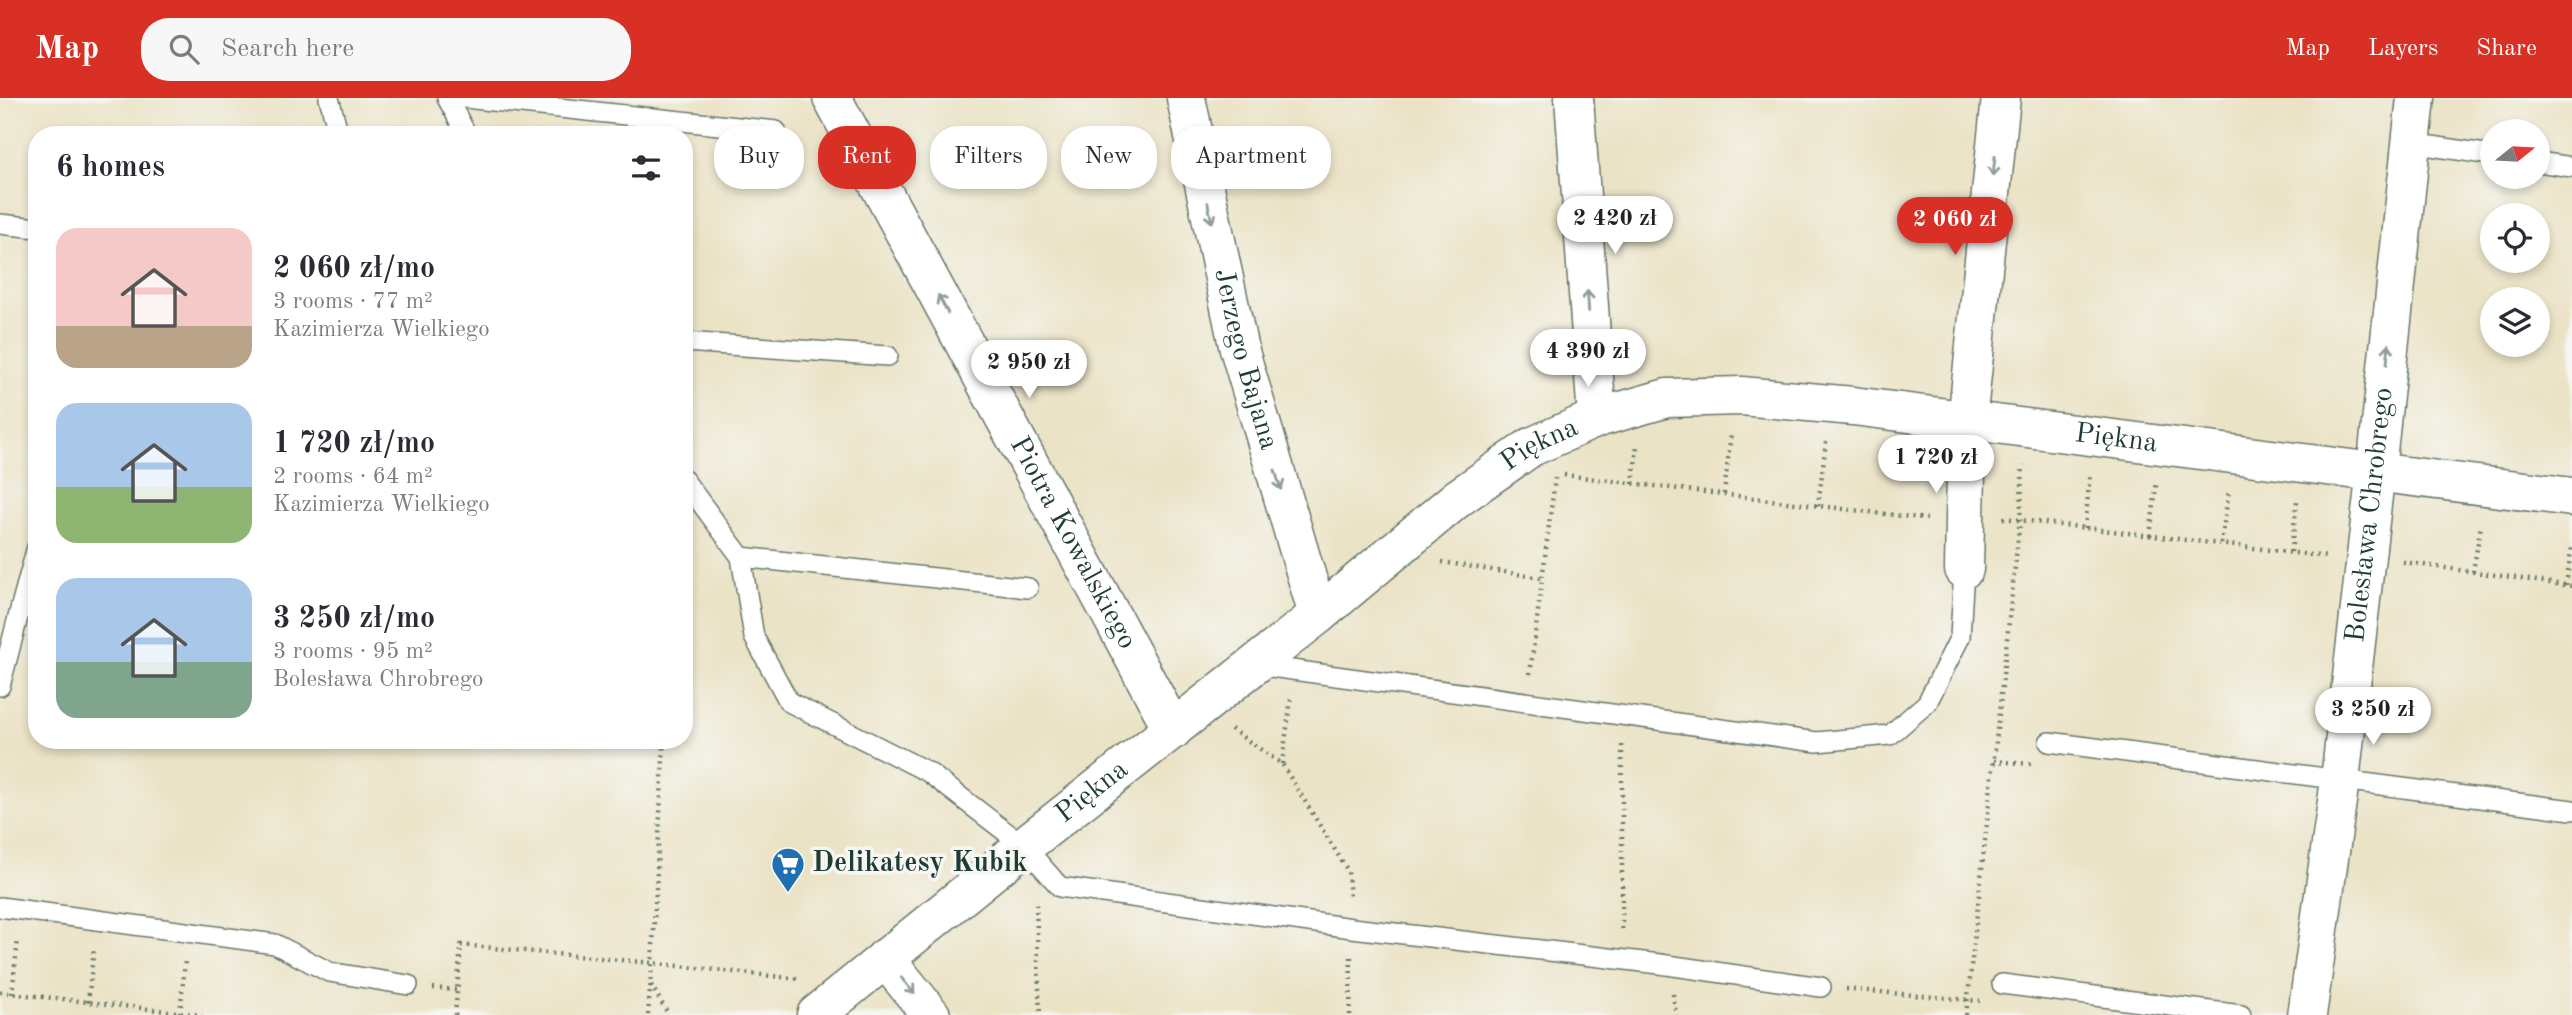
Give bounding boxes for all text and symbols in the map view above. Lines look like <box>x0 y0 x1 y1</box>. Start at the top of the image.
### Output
search box <box>141 18 631 81</box>
icon: search <box>165 30 203 68</box>
text: Map <box>35 33 99 66</box>
text: Search here <box>221 36 354 62</box>
text: Map <box>2286 37 2330 61</box>
text: Layers <box>2368 37 2438 61</box>
text: Share <box>2476 37 2537 61</box>
north arrow <box>2480 119 2550 189</box>
map controls <box>2480 119 2550 357</box>
chip: Buy <box>714 126 804 189</box>
chip: Rent <box>818 126 916 189</box>
chip: Filters <box>930 126 1047 189</box>
chip: New <box>1061 126 1157 189</box>
chip: Apartment <box>1171 126 1331 189</box>
icon: filters <box>627 149 665 187</box>
text: 6 homes <box>56 153 165 183</box>
one-way arrow <box>1987 154 2000 177</box>
pin: 2 420 zł <box>1543 197 1687 256</box>
pin: 2 060 zł <box>1883 198 2027 257</box>
one-way arrow <box>1203 201 1217 224</box>
button: locate <box>2480 203 2550 273</box>
text: 2 420 zł <box>1573 207 1657 230</box>
text: 2 060 zł <box>1913 208 1997 231</box>
text: 2 060 zł/mo <box>273 254 435 284</box>
icon: home <box>112 256 196 340</box>
street label: Jerzego Bajana <box>1208 266 1282 453</box>
button: layers <box>2480 287 2550 357</box>
text: 3 rooms · 77 m² <box>273 290 433 313</box>
one-way arrow <box>1582 290 1595 313</box>
one-way arrow <box>936 294 950 314</box>
text: Kazimierza Wielkiego <box>273 318 490 341</box>
pin: 4 390 zł <box>1516 330 1660 389</box>
text: 4 390 zł <box>1546 340 1630 363</box>
pin: 2 950 zł <box>957 341 1101 400</box>
one-way arrow <box>2382 343 2395 366</box>
text: 2 950 zł <box>987 351 1071 374</box>
street label: Bolesława Chrobrego <box>2342 386 2399 644</box>
street label: Piękna <box>1496 414 1583 477</box>
street label: Piękna <box>2073 420 2159 458</box>
text: 1 720 zł/mo <box>273 429 435 459</box>
icon: home <box>112 431 196 515</box>
street label: Piotra Kowalskiego <box>1004 433 1141 654</box>
pin: 1 720 zł <box>1864 436 2008 495</box>
text: 1 720 zł <box>1894 446 1978 469</box>
text: 2 rooms · 64 m² <box>273 465 433 488</box>
one-way arrow <box>1273 469 1286 491</box>
text: Kazimierza Wielkiego <box>273 493 490 516</box>
text: 3 250 zł/mo <box>273 604 435 634</box>
icon: home <box>112 606 196 690</box>
text: 3 rooms · 95 m² <box>273 640 433 663</box>
text: Bolesława Chrobrego <box>273 668 484 691</box>
pin: 3 250 zł <box>2301 688 2445 747</box>
text: 3 250 zł <box>2331 698 2415 721</box>
street label: Piękna <box>1051 755 1134 829</box>
supermarket icon: Delikatesy Kubik <box>769 845 807 894</box>
place label: Delikatesy Kubik <box>812 850 1028 878</box>
one-way arrow <box>900 977 916 995</box>

